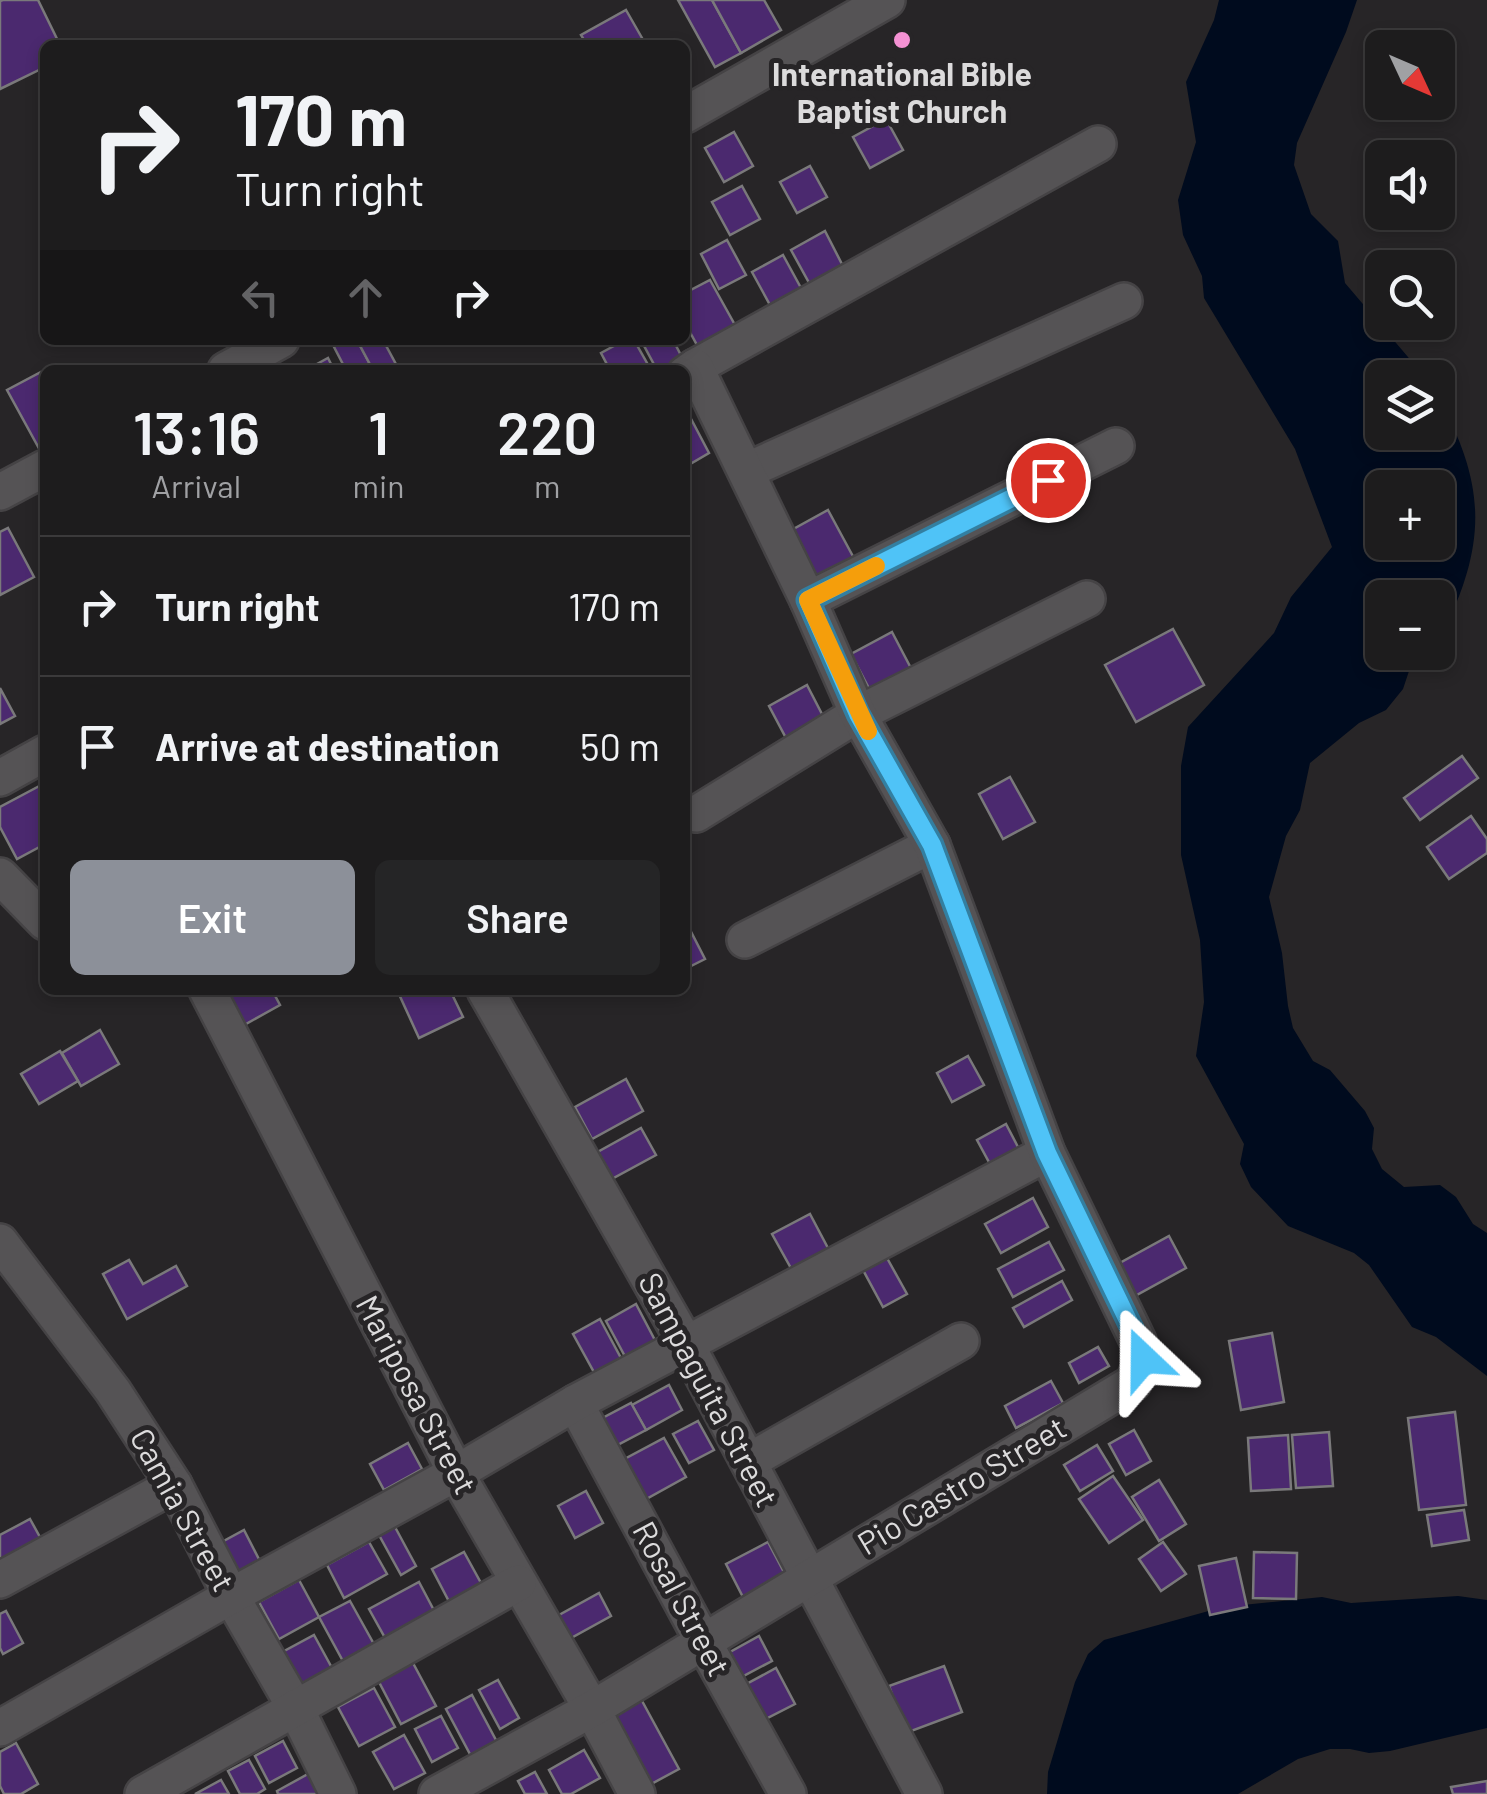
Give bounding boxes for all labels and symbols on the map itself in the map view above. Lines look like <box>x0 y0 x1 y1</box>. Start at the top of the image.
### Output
marker: International Bible Baptist Church <box>891 29 913 51</box>
north arrow <box>1365 30 1455 120</box>
place label: International Bible Baptist Church <box>772 54 1032 129</box>
pin <box>1006 438 1091 523</box>
street label: Sampaguita Street <box>632 1266 787 1513</box>
street label: Mariposa Street <box>349 1288 486 1500</box>
position arrow <box>1092 1307 1196 1411</box>
street label: Pio Castro Street <box>850 1407 1072 1561</box>
street label: Camia Street <box>123 1421 244 1597</box>
street label: Rosal Street <box>626 1514 739 1682</box>

